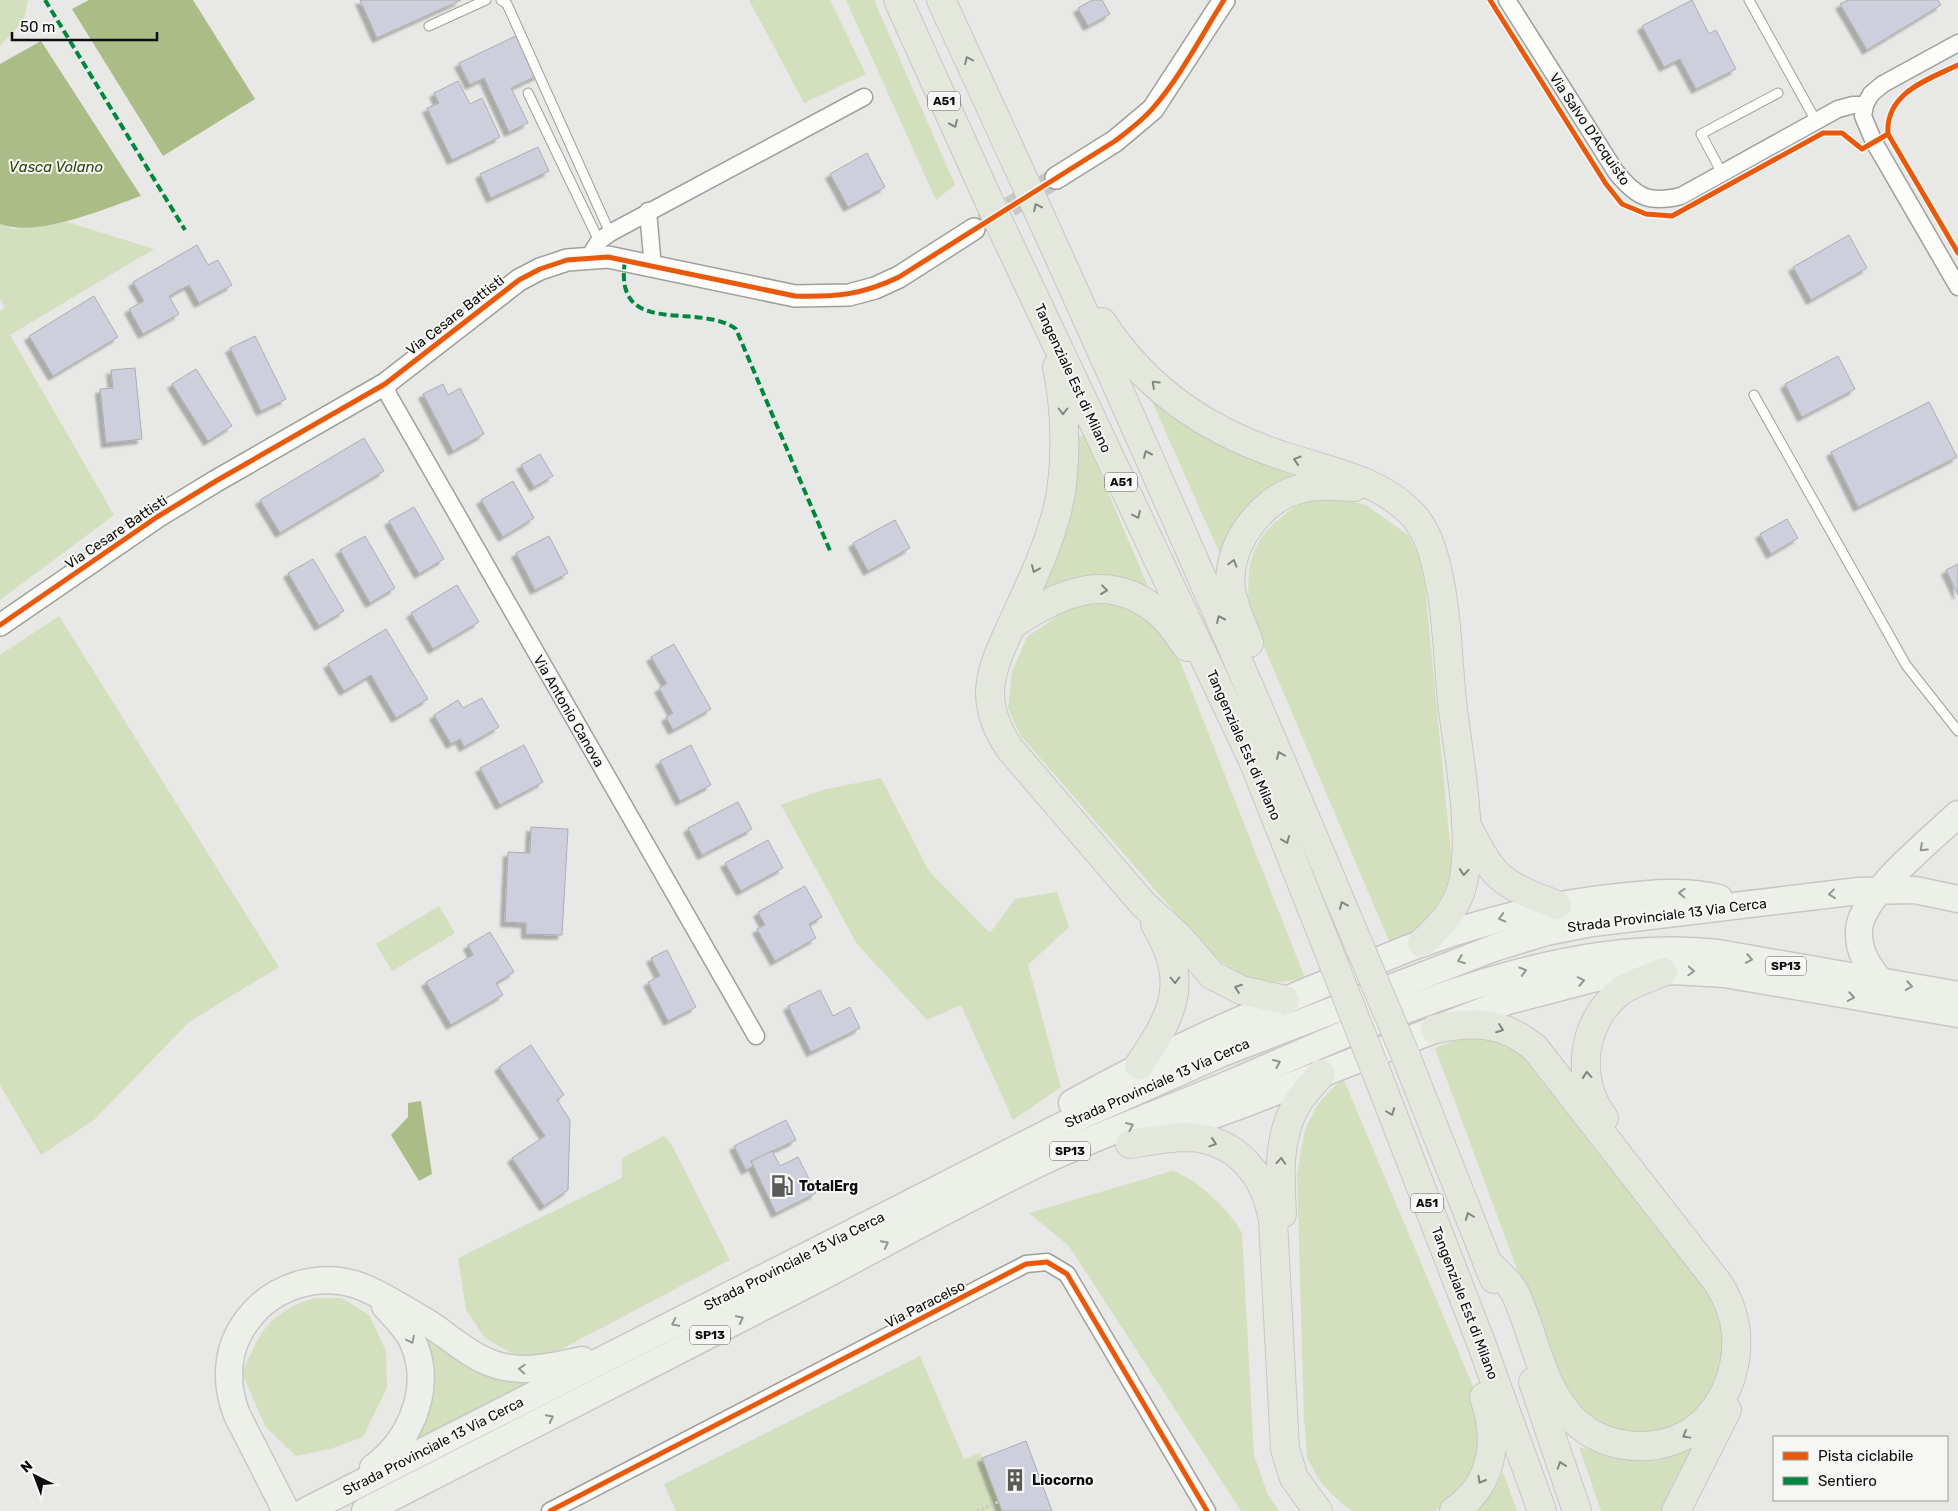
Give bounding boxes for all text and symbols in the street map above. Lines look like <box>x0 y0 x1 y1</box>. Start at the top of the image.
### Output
scale bar <box>12 10 158 42</box>
text: 50 m <box>20 18 55 36</box>
one-way arrow <box>965 56 975 65</box>
street label: Via Salvo D'Acquisto <box>1546 70 1634 189</box>
road number: A51 <box>928 92 960 110</box>
one-way arrow <box>948 119 959 128</box>
water label: Vasca Volano <box>9 158 104 176</box>
one-way arrow <box>1032 203 1043 212</box>
street label: Via Cesare Battisti <box>403 272 508 359</box>
street label: Tangenziale Est di Milano <box>1031 301 1115 455</box>
one-way arrow <box>1152 381 1161 390</box>
one-way arrow <box>1058 408 1068 415</box>
one-way arrow <box>1143 450 1154 459</box>
one-way arrow <box>1293 456 1301 466</box>
road number: A51 <box>1105 472 1137 492</box>
street label: Via Cesare Battisti <box>62 492 171 573</box>
one-way arrow <box>1131 509 1141 518</box>
one-way arrow <box>1227 559 1238 568</box>
one-way arrow <box>1031 564 1042 573</box>
one-way arrow <box>1100 584 1108 595</box>
one-way arrow <box>1216 615 1227 624</box>
street label: Via Antonio Canova <box>530 652 608 770</box>
street label: Tangenziale Est di Milano <box>1203 668 1284 823</box>
one-way arrow <box>1276 751 1286 760</box>
one-way arrow <box>1280 835 1290 844</box>
one-way arrow <box>1919 842 1928 851</box>
one-way arrow <box>1459 868 1470 876</box>
one-way arrow <box>1678 888 1686 898</box>
one-way arrow <box>1828 888 1836 899</box>
street label: Strada Provinciale 13 Via Cerca <box>1566 895 1768 936</box>
one-way arrow <box>1338 901 1349 910</box>
one-way arrow <box>1499 913 1507 923</box>
one-way arrow <box>1744 953 1753 963</box>
one-way arrow <box>1457 954 1465 964</box>
road number: SP13 <box>1766 956 1806 976</box>
one-way arrow <box>1687 966 1695 977</box>
one-way arrow <box>1519 967 1527 977</box>
one-way arrow <box>1169 976 1180 984</box>
one-way arrow <box>1577 976 1586 987</box>
one-way arrow <box>1904 981 1913 991</box>
one-way arrow <box>1234 984 1243 994</box>
one-way arrow <box>1847 991 1855 1001</box>
one-way arrow <box>1495 1023 1504 1033</box>
street label: Strada Provinciale 13 Via Cerca <box>1062 1035 1252 1132</box>
one-way arrow <box>1272 1059 1281 1070</box>
one-way arrow <box>1582 1070 1593 1078</box>
one-way arrow <box>1385 1107 1396 1116</box>
one-way arrow <box>1125 1121 1134 1132</box>
one-way arrow <box>1208 1137 1217 1147</box>
road number: SP13 <box>1050 1142 1090 1160</box>
one-way arrow <box>1276 1157 1287 1165</box>
fuel station icon: TotalErg <box>769 1173 795 1199</box>
place label: TotalErg <box>799 1178 858 1195</box>
road number: A51 <box>1411 1194 1443 1212</box>
street label: Strada Provinciale 13 Via Cerca <box>701 1208 887 1315</box>
one-way arrow <box>1465 1212 1476 1221</box>
street label: Tangenziale Est di Milano <box>1427 1224 1502 1382</box>
one-way arrow <box>879 1240 888 1250</box>
street label: Via Paracelso <box>882 1277 968 1332</box>
one-way arrow <box>735 1315 744 1325</box>
one-way arrow <box>671 1317 680 1327</box>
road number: SP13 <box>690 1326 730 1344</box>
one-way arrow <box>405 1335 415 1344</box>
one-way arrow <box>518 1363 526 1374</box>
street label: Strada Provinciale 13 Via Cerca <box>340 1393 526 1500</box>
one-way arrow <box>544 1414 553 1424</box>
one-way arrow <box>1682 1429 1691 1439</box>
legend <box>1773 1436 1948 1501</box>
text: Pista ciclabile <box>1818 1447 1913 1465</box>
north arrow <box>10 1451 60 1501</box>
text: N <box>17 1457 36 1476</box>
one-way arrow <box>1557 1461 1567 1470</box>
building icon: Liocorno <box>1002 1467 1028 1493</box>
place label: Liocorno <box>1032 1472 1094 1489</box>
text: Sentiero <box>1818 1472 1877 1490</box>
one-way arrow <box>1477 1474 1487 1483</box>

